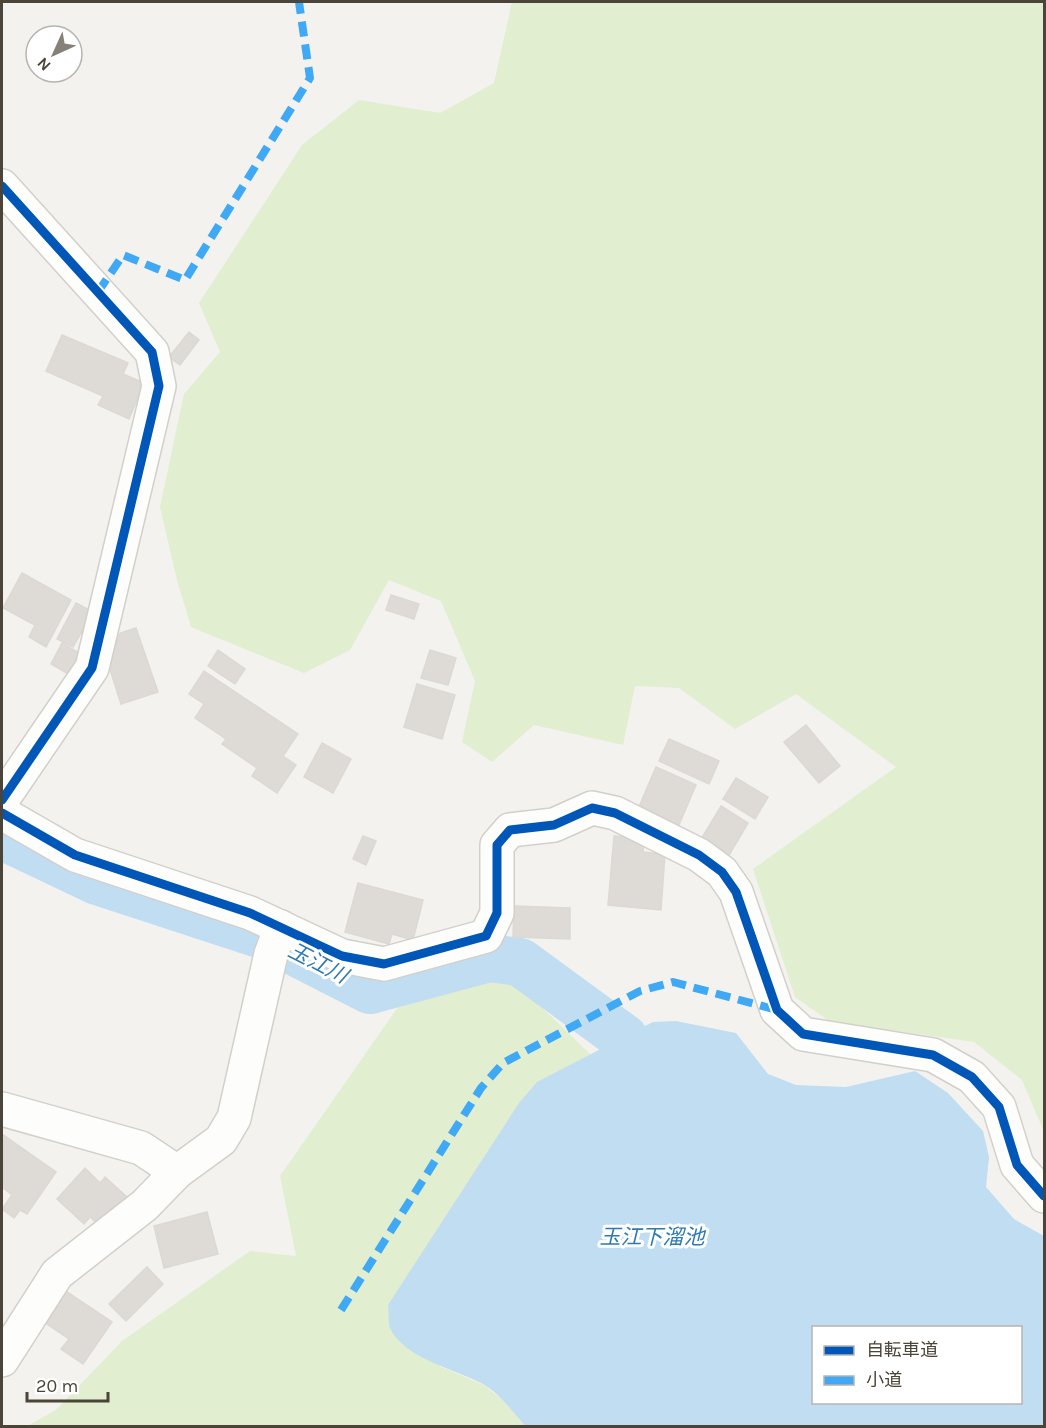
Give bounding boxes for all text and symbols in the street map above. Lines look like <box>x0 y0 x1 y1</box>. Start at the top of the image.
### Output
north arrow <box>24 24 84 84</box>
text: N <box>33 53 55 75</box>
water label: 玉江川 <box>284 938 353 989</box>
water label: 玉江下溜池 <box>600 1225 706 1249</box>
legend <box>812 1326 1022 1404</box>
text: 自転車道 <box>866 1339 938 1361</box>
scale bar <box>27 1365 108 1403</box>
text: 小道 <box>866 1369 902 1391</box>
text: 20 m <box>36 1375 78 1397</box>

